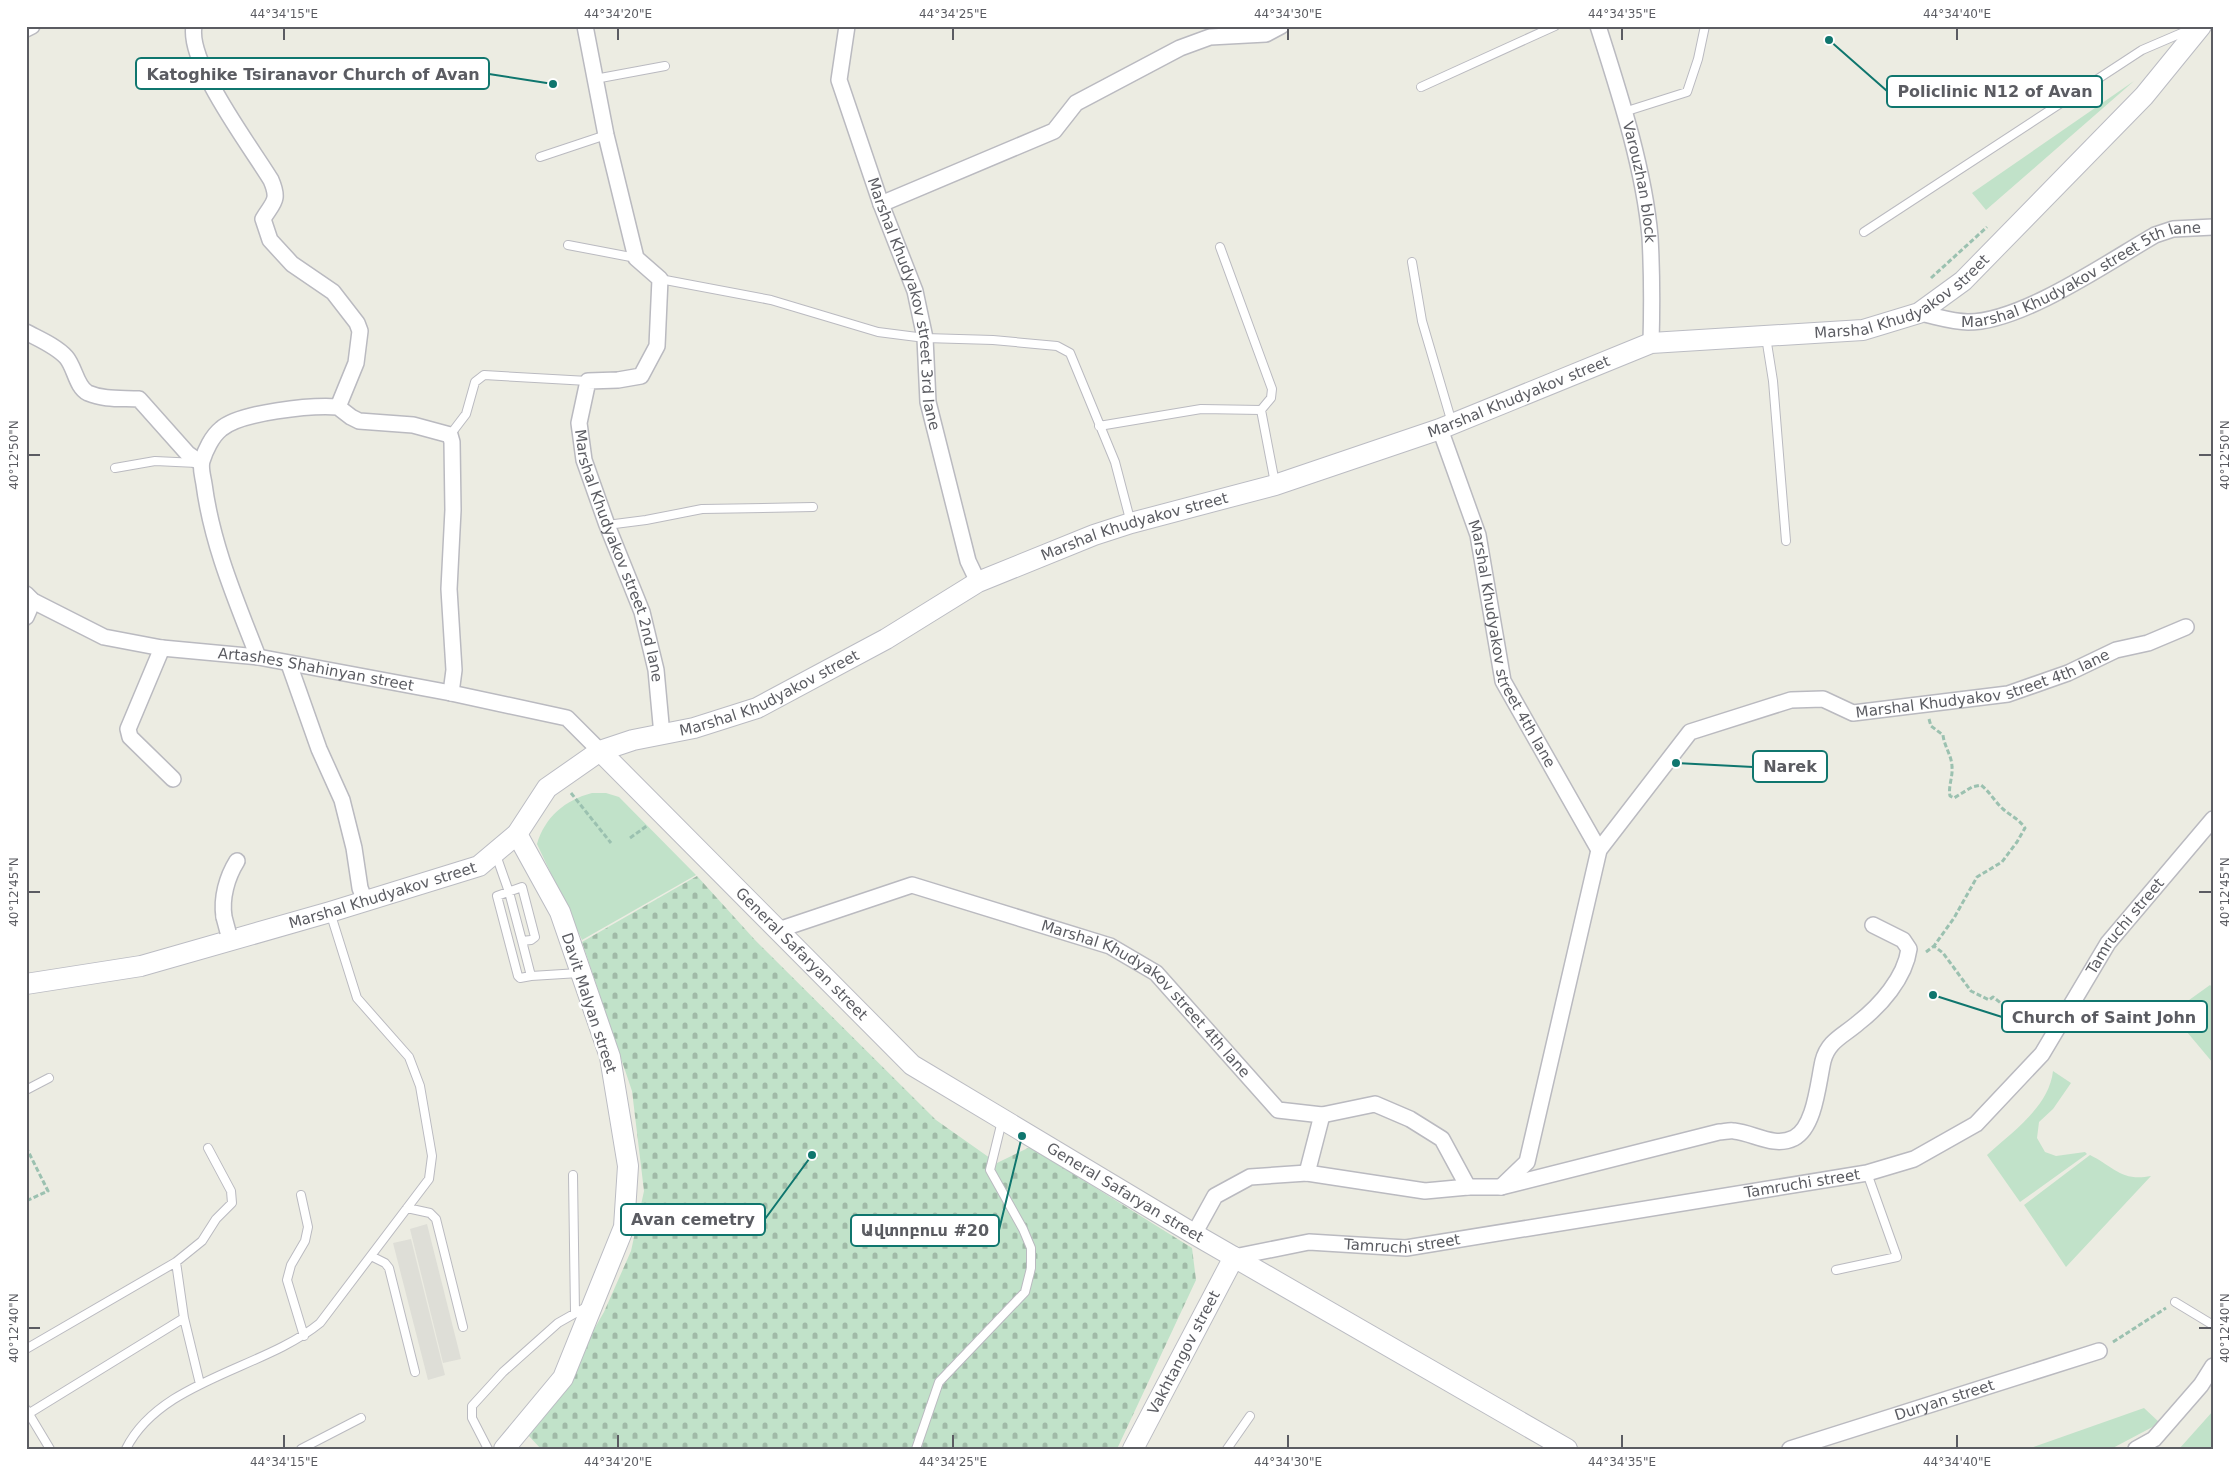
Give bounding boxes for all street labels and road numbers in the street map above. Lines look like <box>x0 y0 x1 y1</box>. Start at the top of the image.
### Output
street label: Varouzhan block <box>1619 119 1659 244</box>
street label: Marshal Khudyakov street 3rd lane <box>864 175 944 432</box>
street label: Marshal Khudyakov street 5th lane <box>1961 219 2201 331</box>
street label: Marshal Khudyakov street <box>1814 251 1993 342</box>
street label: Marshal Khudyakov street <box>1425 352 1613 442</box>
street label: Marshal Khudyakov street 2nd lane <box>571 428 666 683</box>
street label: Marshal Khudyakov street <box>1038 489 1230 565</box>
street label: Marshal Khudyakov street 4th lane <box>1464 517 1559 771</box>
street label: Artashes Shahinyan street <box>217 644 415 695</box>
street label: Marshal Khudyakov street 4th lane <box>1855 645 2112 722</box>
street label: Marshal Khudyakov street <box>678 646 862 740</box>
street label: Marshal Khudyakov street <box>287 858 479 932</box>
street label: Tamruchi street <box>2082 874 2168 978</box>
street label: General Safaryan street <box>732 884 871 1024</box>
street label: Marshal Khudyakov street 4th lane <box>1039 916 1254 1081</box>
street label: Davit Malyan street <box>558 930 620 1076</box>
street label: General Safaryan street <box>1043 1139 1207 1247</box>
street label: Tamruchi street <box>1742 1165 1861 1202</box>
street label: Tamruchi street <box>1342 1230 1462 1257</box>
street label: Vakhtangov street <box>1144 1287 1224 1418</box>
street label: Duryan street <box>1892 1376 1997 1424</box>

